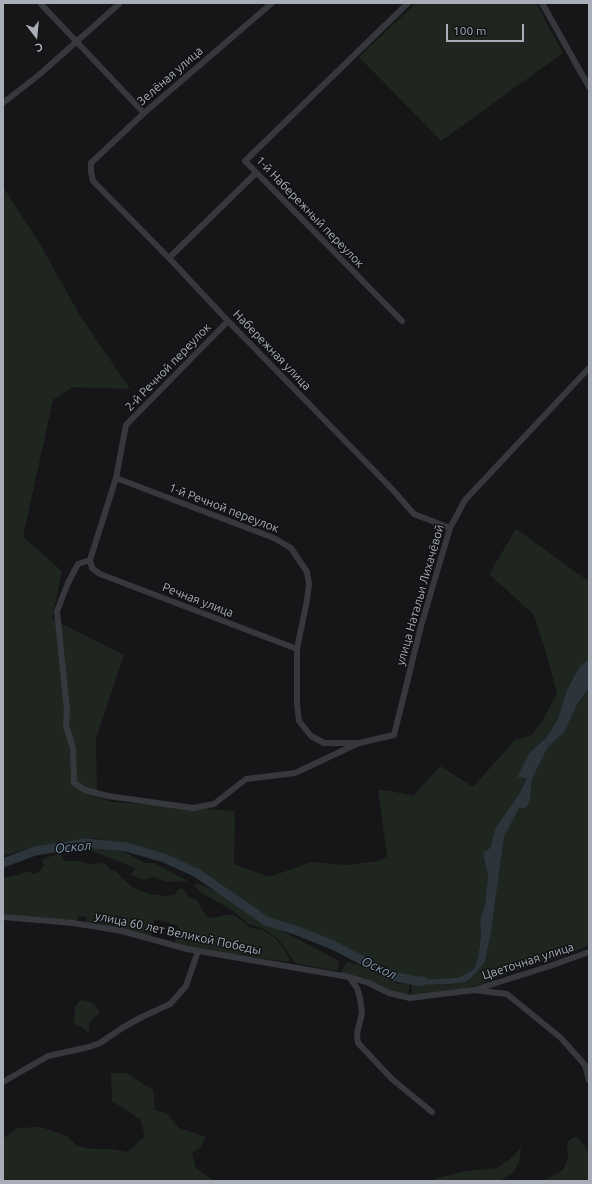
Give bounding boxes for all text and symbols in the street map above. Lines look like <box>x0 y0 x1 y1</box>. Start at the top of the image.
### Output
north arrow <box>16 16 56 56</box>
scale bar <box>448 16 526 42</box>
text: 100 m <box>453 24 486 37</box>
text: С <box>34 41 44 54</box>
street label: Зелёная улица <box>134 44 206 108</box>
street label: 1-й Набережный переулок <box>253 153 367 271</box>
street label: Набережная улица <box>230 307 314 393</box>
street label: 2-й Речной переулок <box>122 320 214 414</box>
street label: 1-й Речной переулок <box>167 480 281 536</box>
street label: улица Натальи Лихачёвой <box>393 523 447 667</box>
street label: Речная улица <box>160 580 236 620</box>
water label: Оскол <box>54 838 92 856</box>
street label: улица 60 лет Великой Победы <box>94 908 262 958</box>
street label: Цветочная улица <box>480 939 576 983</box>
water label: Оскол <box>359 953 399 983</box>

